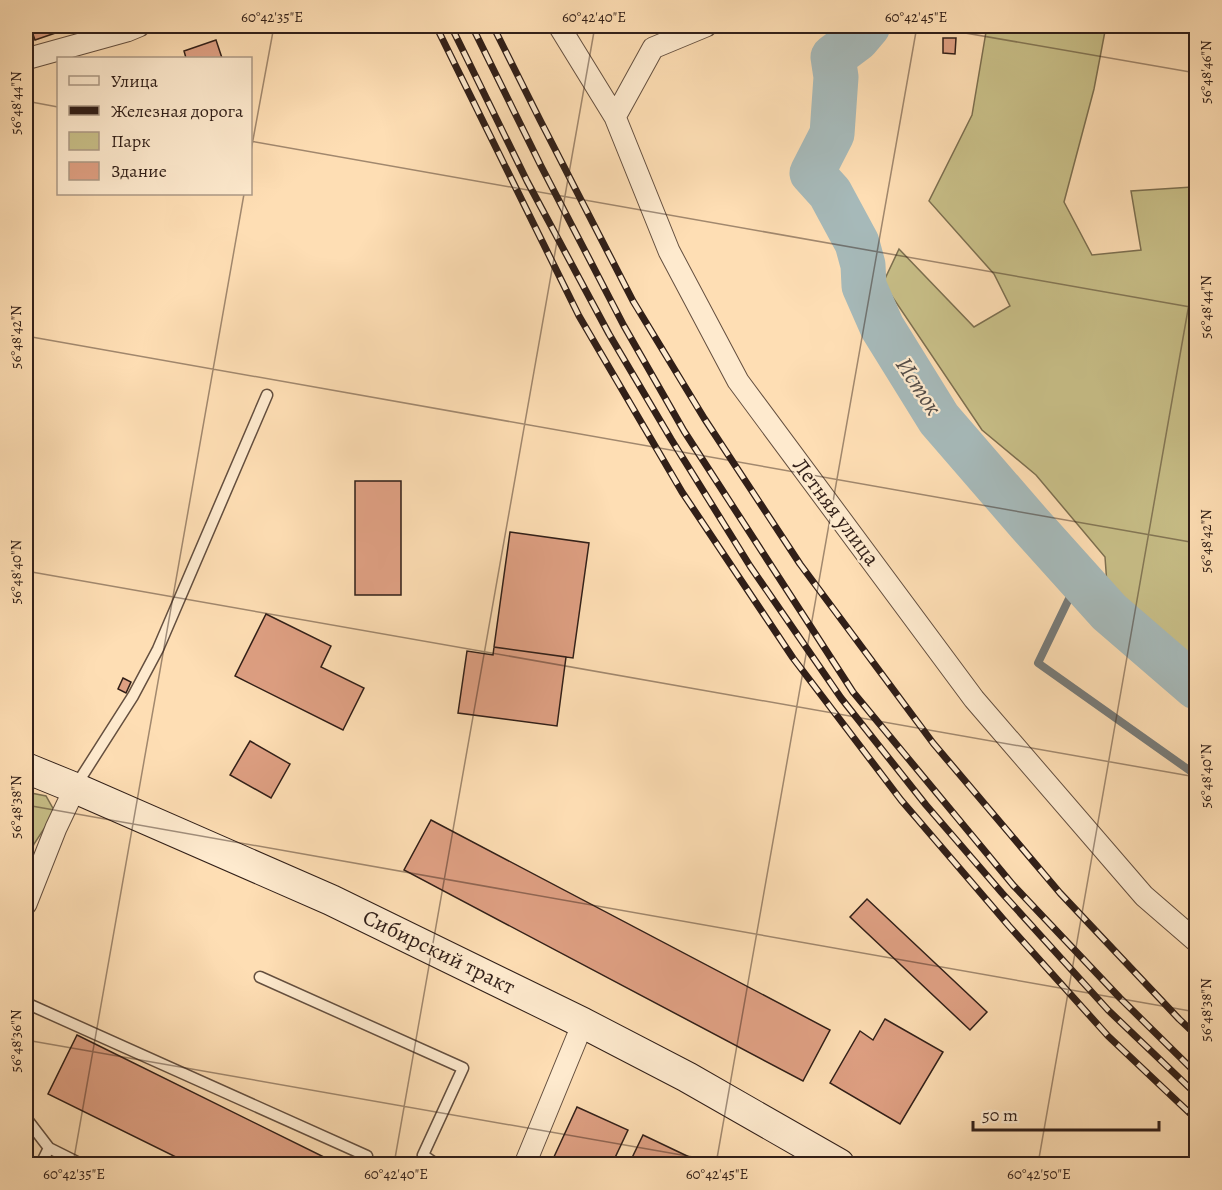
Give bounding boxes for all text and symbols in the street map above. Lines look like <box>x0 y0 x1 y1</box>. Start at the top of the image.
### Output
text: 60°42'35"E <box>241 7 303 27</box>
text: 60°42'40"E <box>562 7 626 27</box>
text: 60°42'45"E <box>885 7 947 27</box>
text: 56°48'46"N <box>1196 40 1216 104</box>
legend <box>57 57 252 195</box>
text: Улица <box>111 69 159 93</box>
text: 56°48'44"N <box>6 71 26 135</box>
text: Железная дорога <box>111 99 244 123</box>
text: Парк <box>111 129 151 153</box>
text: Здание <box>111 159 167 183</box>
text: 56°48'44"N <box>1196 275 1216 339</box>
text: 56°48'42"N <box>6 305 26 369</box>
water label: Исток <box>888 351 950 422</box>
street label: Летняя улица <box>785 452 887 573</box>
text: 56°48'42"N <box>1196 509 1216 573</box>
text: 56°48'40"N <box>6 539 26 604</box>
text: 56°48'40"N <box>1196 743 1216 808</box>
text: 56°48'38"N <box>6 775 26 839</box>
street label: Сибирский тракт <box>358 902 520 1002</box>
text: 56°48'38"N <box>1196 978 1216 1042</box>
text: 56°48'36"N <box>6 1009 26 1073</box>
scale bar <box>973 1094 1159 1132</box>
text: 50 m <box>982 1103 1018 1127</box>
text: 60°42'35"E <box>43 1164 105 1184</box>
text: 60°42'40"E <box>364 1164 428 1184</box>
text: 60°42'45"E <box>686 1164 748 1184</box>
text: 60°42'50"E <box>1007 1164 1071 1184</box>

